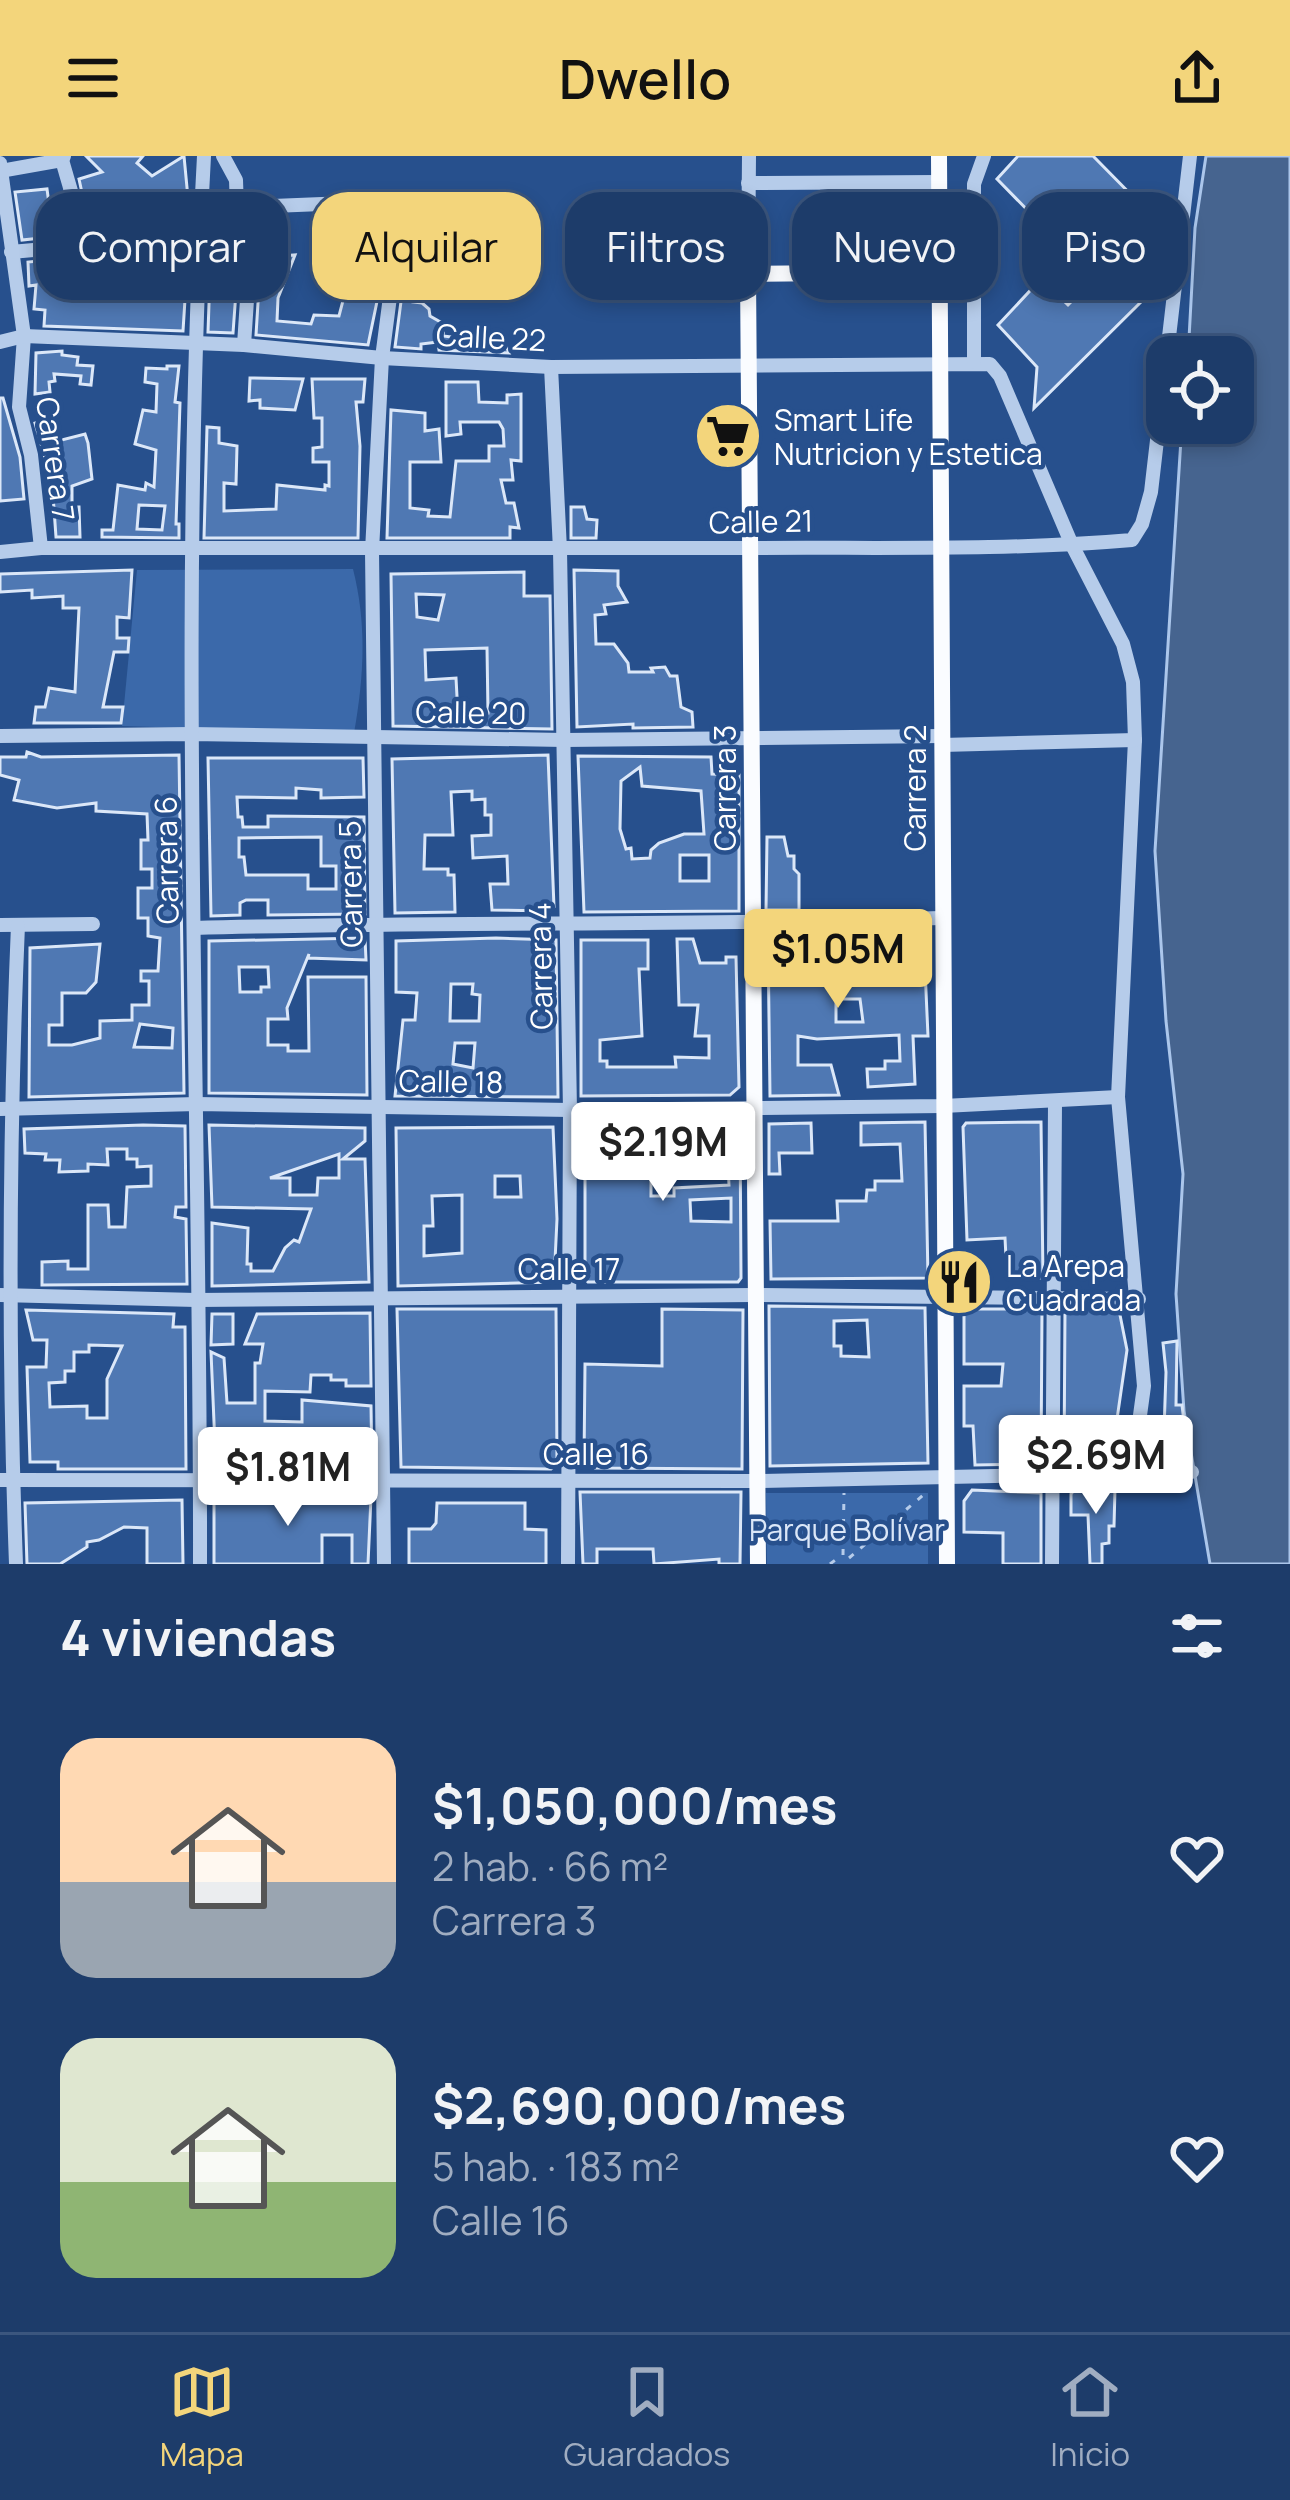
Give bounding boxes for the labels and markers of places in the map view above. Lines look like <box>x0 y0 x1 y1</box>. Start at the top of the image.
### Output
place label: Smart Life Nutricion y Estetica <box>774 399 1043 474</box>
supermarket icon: Smart Life Nutricion y Estetica <box>693 401 763 471</box>
pin: $1.05M <box>740 909 936 1011</box>
pin: $2.19M <box>565 1102 761 1204</box>
place label: La Arepa Cuadrada <box>1006 1245 1141 1320</box>
restaurant icon: La Arepa Cuadrada <box>924 1247 994 1317</box>
pin: $2.69M <box>998 1415 1194 1517</box>
pin: $1.81M <box>190 1427 386 1529</box>

